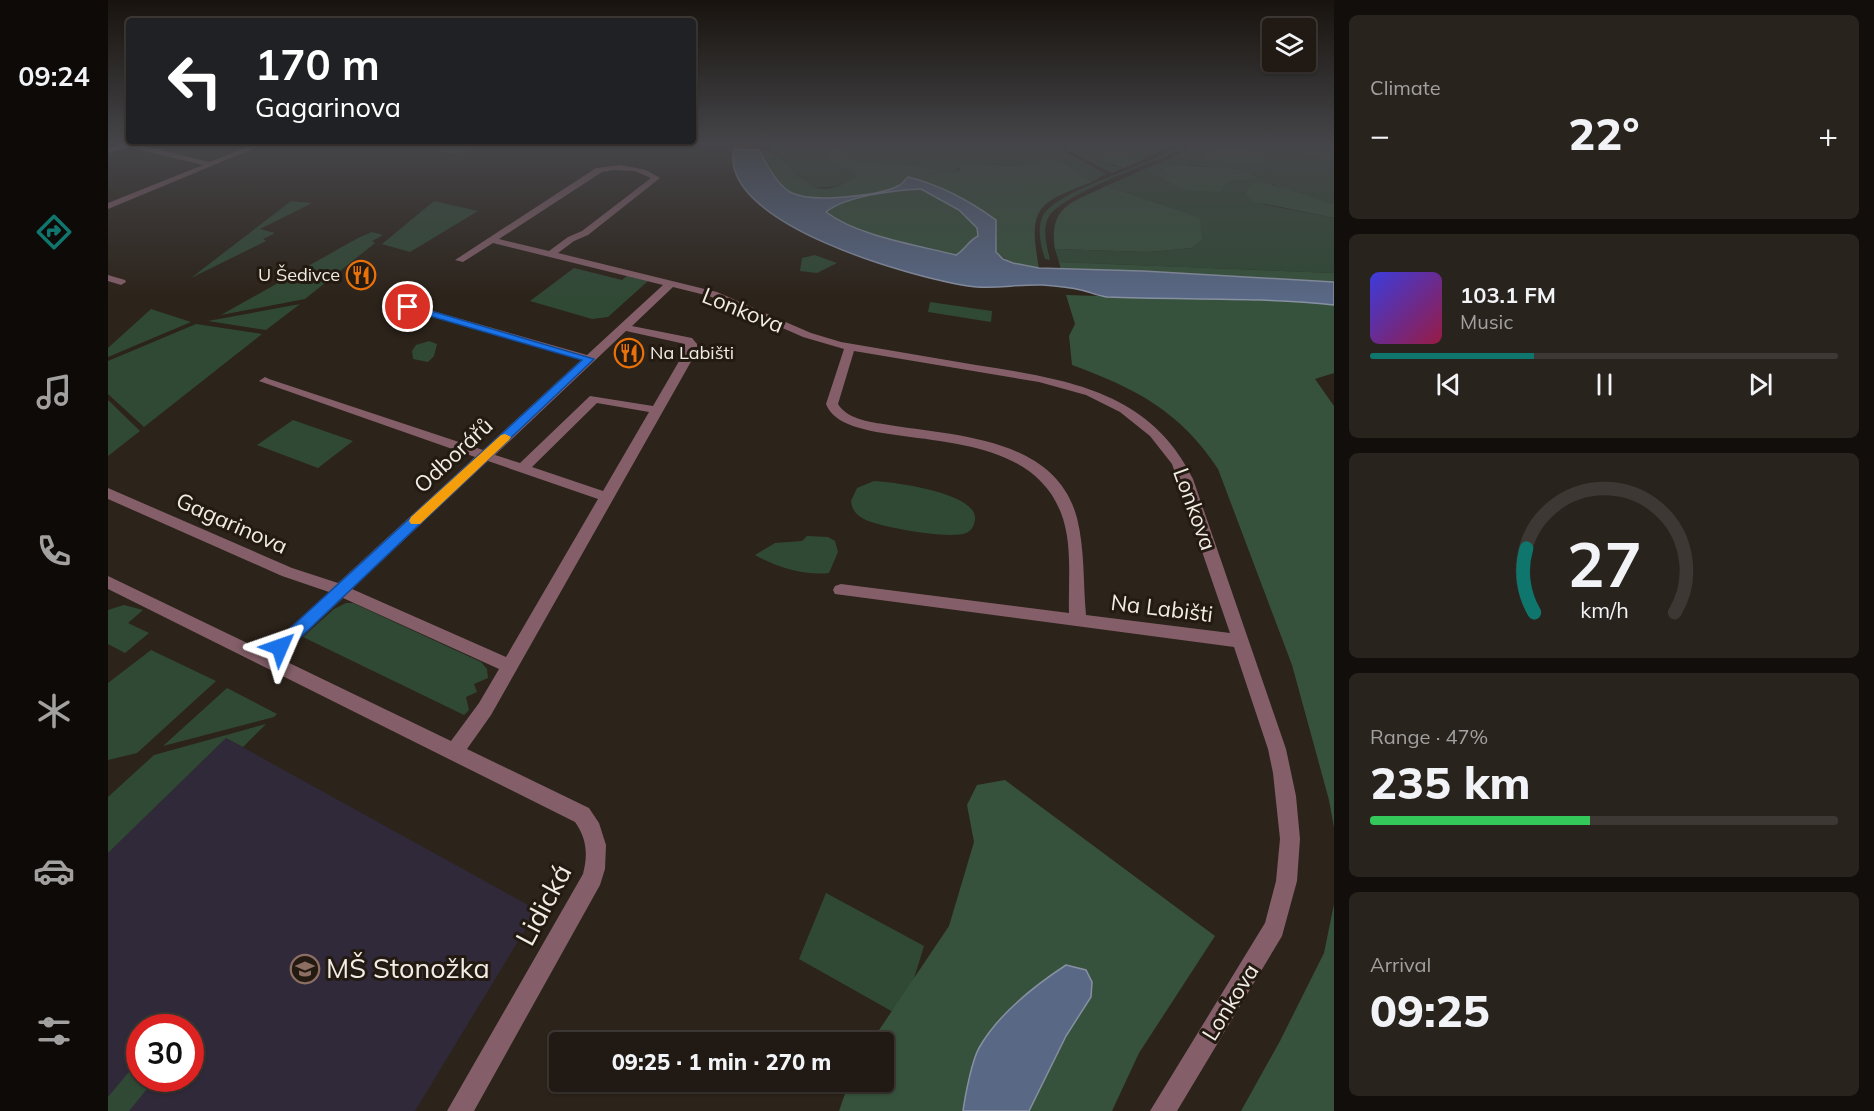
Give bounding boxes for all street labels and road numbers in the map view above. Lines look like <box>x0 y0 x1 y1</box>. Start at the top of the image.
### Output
street label: Lonkova <box>698 281 788 339</box>
street label: Odborářů <box>408 411 498 499</box>
street label: Lonkova <box>1167 464 1223 554</box>
street label: Gagarinova <box>172 486 292 560</box>
street label: Na Labišti <box>1109 588 1215 628</box>
street label: Lidická <box>508 858 579 951</box>
street label: Lonkova <box>1195 958 1265 1046</box>

